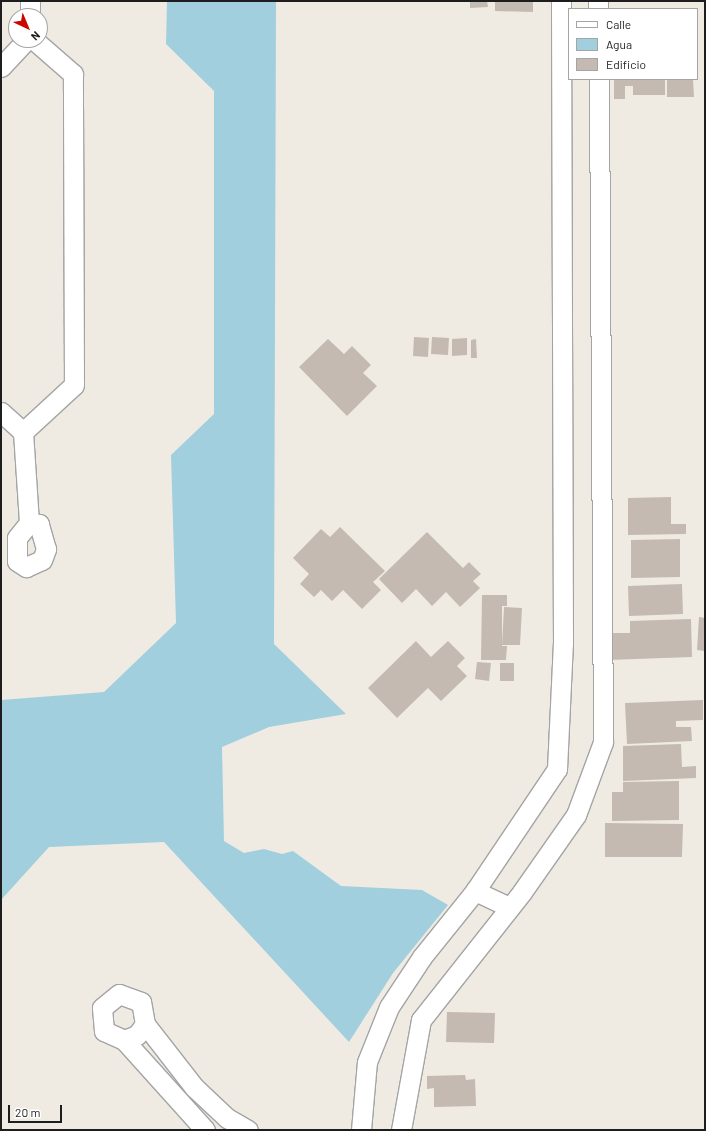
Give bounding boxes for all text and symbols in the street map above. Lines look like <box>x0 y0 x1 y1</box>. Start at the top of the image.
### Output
north arrow <box>8 8 48 48</box>
legend <box>568 8 698 80</box>
text: Calle <box>606 17 631 31</box>
text: N <box>29 29 43 43</box>
text: Agua <box>606 37 632 51</box>
text: Edificio <box>606 57 646 71</box>
scale bar <box>10 1097 64 1123</box>
text: 20 m <box>15 1105 41 1119</box>

